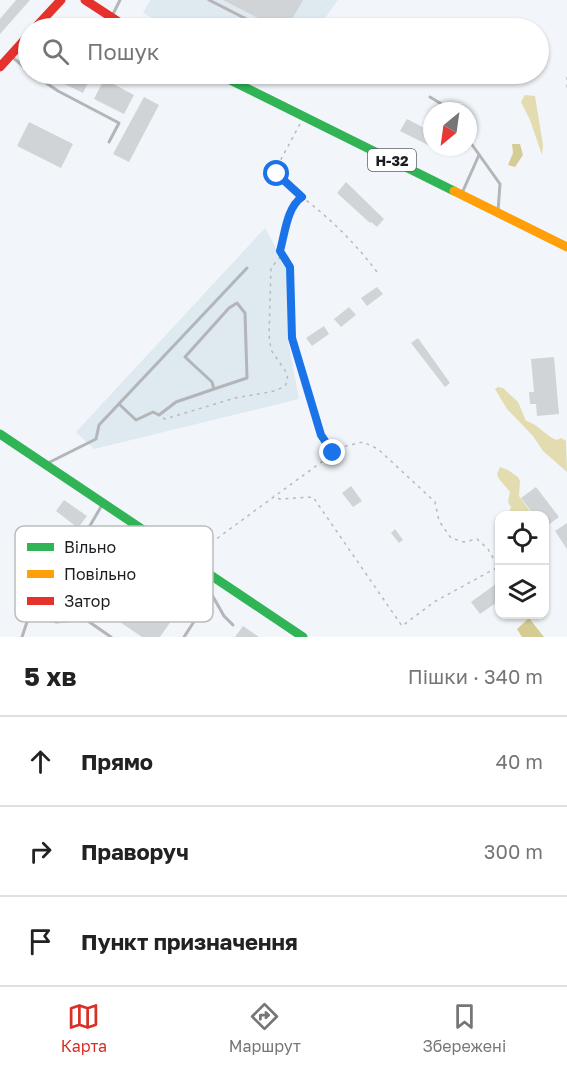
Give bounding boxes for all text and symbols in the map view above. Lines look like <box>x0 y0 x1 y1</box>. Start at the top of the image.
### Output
search box <box>18 18 549 84</box>
icon: search <box>39 35 72 68</box>
text: Пошук <box>87 38 160 65</box>
north arrow <box>423 102 477 156</box>
road number: Н-32 <box>368 149 416 171</box>
route start <box>263 160 289 186</box>
route end <box>319 439 345 465</box>
map controls <box>495 511 549 619</box>
button: locate <box>495 511 549 565</box>
legend <box>15 526 213 622</box>
text: Вільно <box>64 537 116 557</box>
text: Повільно <box>64 564 136 584</box>
button: layers <box>495 565 549 619</box>
text: Затор <box>64 591 110 611</box>
text: 5 хв <box>24 661 77 692</box>
text: Пішки · 340 m <box>408 664 543 688</box>
icon: ahead <box>24 745 57 778</box>
text: Прямо <box>81 748 153 775</box>
text: 40 m <box>496 749 543 773</box>
icon: right <box>24 835 57 868</box>
text: Праворуч <box>81 838 189 865</box>
text: 300 m <box>484 839 543 863</box>
icon: arrive <box>24 925 57 958</box>
text: Пункт призначення <box>81 928 298 955</box>
tab: Карта <box>61 1000 107 1056</box>
tab: Маршрут <box>229 1000 301 1056</box>
tab: Збережені <box>423 1000 506 1056</box>

